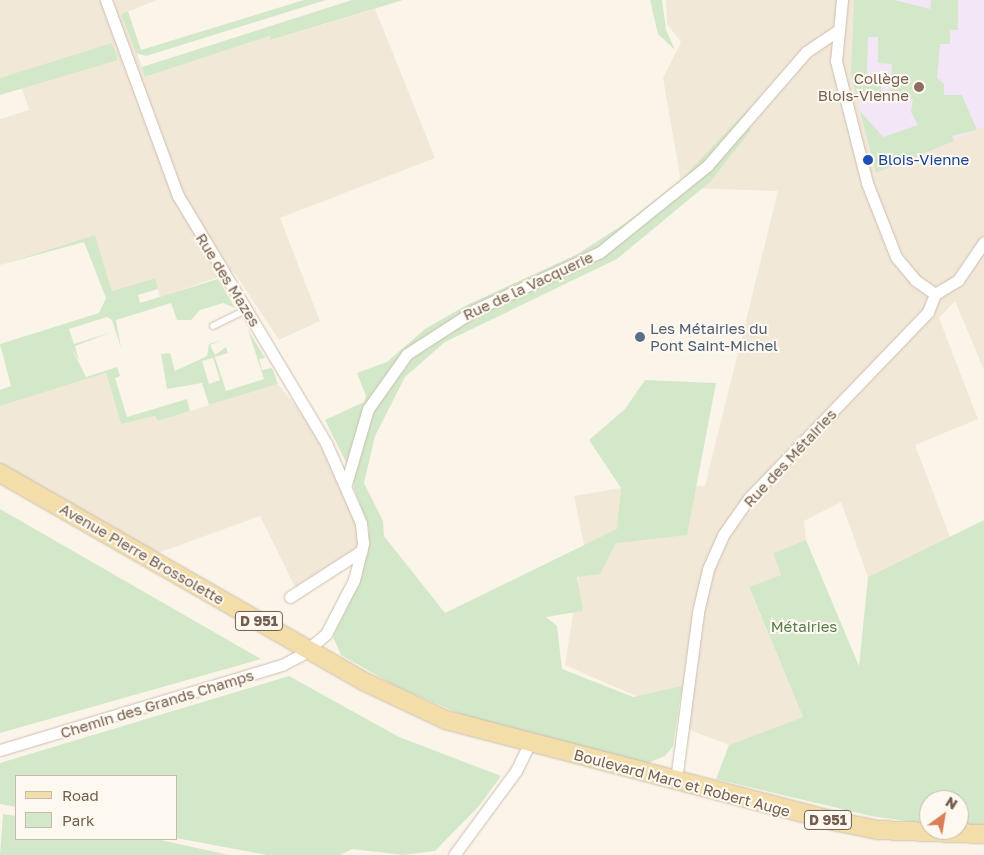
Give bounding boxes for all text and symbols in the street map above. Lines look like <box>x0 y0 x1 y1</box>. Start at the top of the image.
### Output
place label: Collège Blois-Vienne <box>818 69 909 104</box>
marker: Collège Blois-Vienne <box>913 81 925 93</box>
place label: Blois-Vienne <box>878 151 969 169</box>
marker: Blois-Vienne <box>862 154 874 166</box>
street label: Rue des Mazes <box>192 230 264 330</box>
street label: Rue de la Vacquerie <box>460 248 596 324</box>
place label: Les Métairies du Pont Saint-Michel <box>650 319 778 354</box>
marker: Les Métairies du Pont Saint-Michel <box>634 331 646 343</box>
street label: Rue des Métairies <box>740 405 840 511</box>
street label: Avenue Pierre Brossolette <box>57 500 227 608</box>
road number: D 951 <box>234 610 284 632</box>
park label: Métairies <box>771 618 837 636</box>
street label: Chemin des Grands Champs <box>58 666 256 742</box>
street label: Boulevard Marc et Robert Auge <box>572 745 792 821</box>
legend <box>15 775 178 840</box>
text: Road <box>62 786 99 804</box>
north arrow <box>919 790 969 840</box>
text: N <box>943 793 961 813</box>
road number: D 951 <box>803 808 853 832</box>
text: Park <box>62 811 94 829</box>

